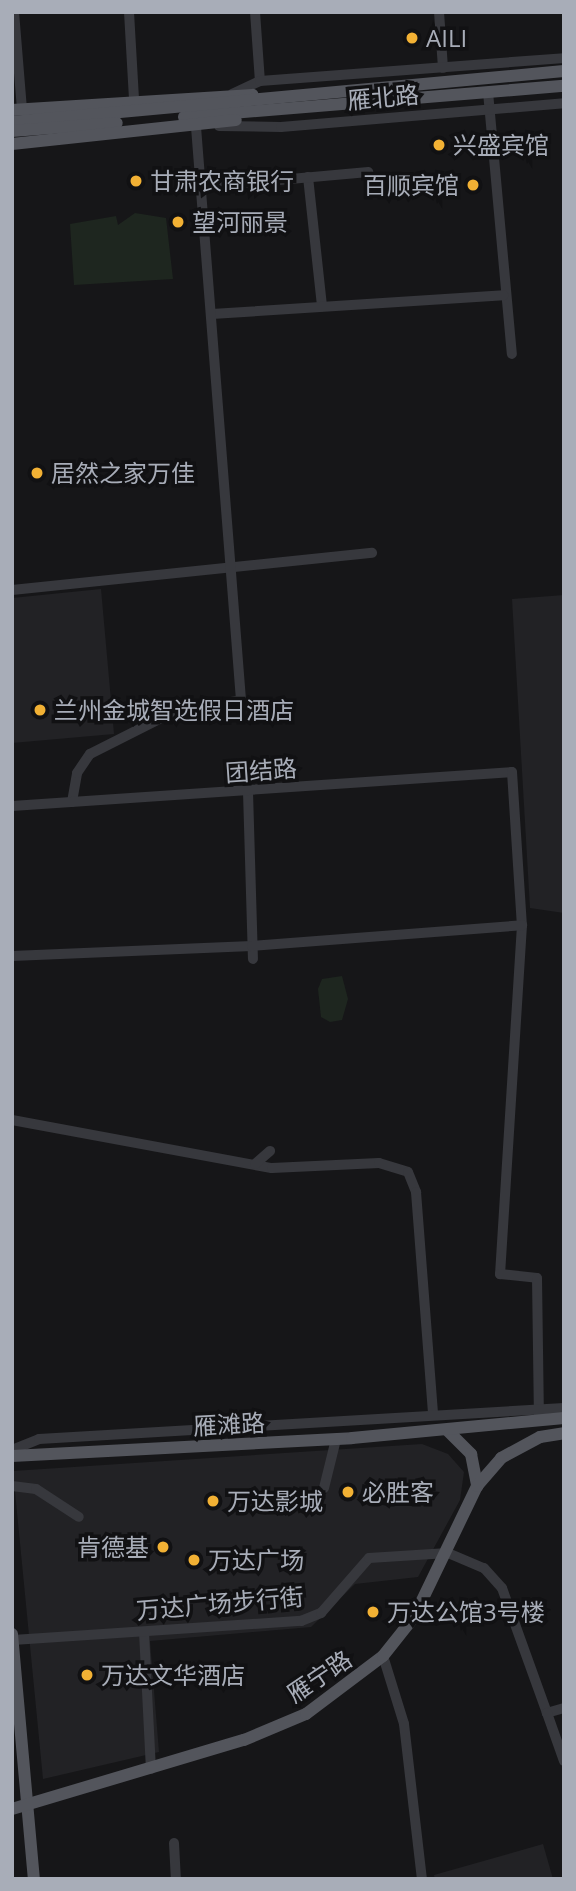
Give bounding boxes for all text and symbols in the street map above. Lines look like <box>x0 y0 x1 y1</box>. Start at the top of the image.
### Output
place label: AILI <box>426 24 467 52</box>
marker: AILI <box>404 30 420 46</box>
street label: 雁北路 <box>346 80 420 114</box>
place label: 兴盛宾馆 <box>453 131 549 159</box>
marker: 兴盛宾馆 <box>431 137 447 153</box>
place label: 甘肃农商银行 <box>150 167 294 195</box>
place label: 百顺宾馆 <box>363 171 459 199</box>
marker: 甘肃农商银行 <box>128 173 144 189</box>
marker: 百顺宾馆 <box>465 177 481 193</box>
place label: 望河丽景 <box>192 208 288 236</box>
marker: 望河丽景 <box>170 214 186 230</box>
place label: 居然之家万佳 <box>51 459 195 487</box>
marker: 居然之家万佳 <box>29 465 45 481</box>
place label: 兰州金城智选假日酒店 <box>54 696 294 724</box>
marker: 兰州金城智选假日酒店 <box>32 702 48 718</box>
street label: 团结路 <box>224 753 298 787</box>
street label: 雁滩路 <box>192 1408 266 1440</box>
place label: 必胜客 <box>362 1478 434 1506</box>
marker: 必胜客 <box>340 1484 356 1500</box>
place label: 万达影城 <box>227 1487 323 1515</box>
marker: 万达影城 <box>205 1493 221 1509</box>
place label: 肯德基 <box>77 1533 149 1561</box>
marker: 肯德基 <box>155 1539 171 1555</box>
place label: 万达广场 <box>208 1546 304 1574</box>
marker: 万达广场 <box>186 1552 202 1568</box>
street label: 万达广场步行街 <box>135 1581 305 1625</box>
place label: 万达公馆3号楼 <box>387 1598 545 1626</box>
marker: 万达公馆3号楼 <box>365 1604 381 1620</box>
street label: 雁宁路 <box>281 1644 357 1708</box>
place label: 万达文华酒店 <box>101 1661 245 1689</box>
marker: 万达文华酒店 <box>79 1667 95 1683</box>

